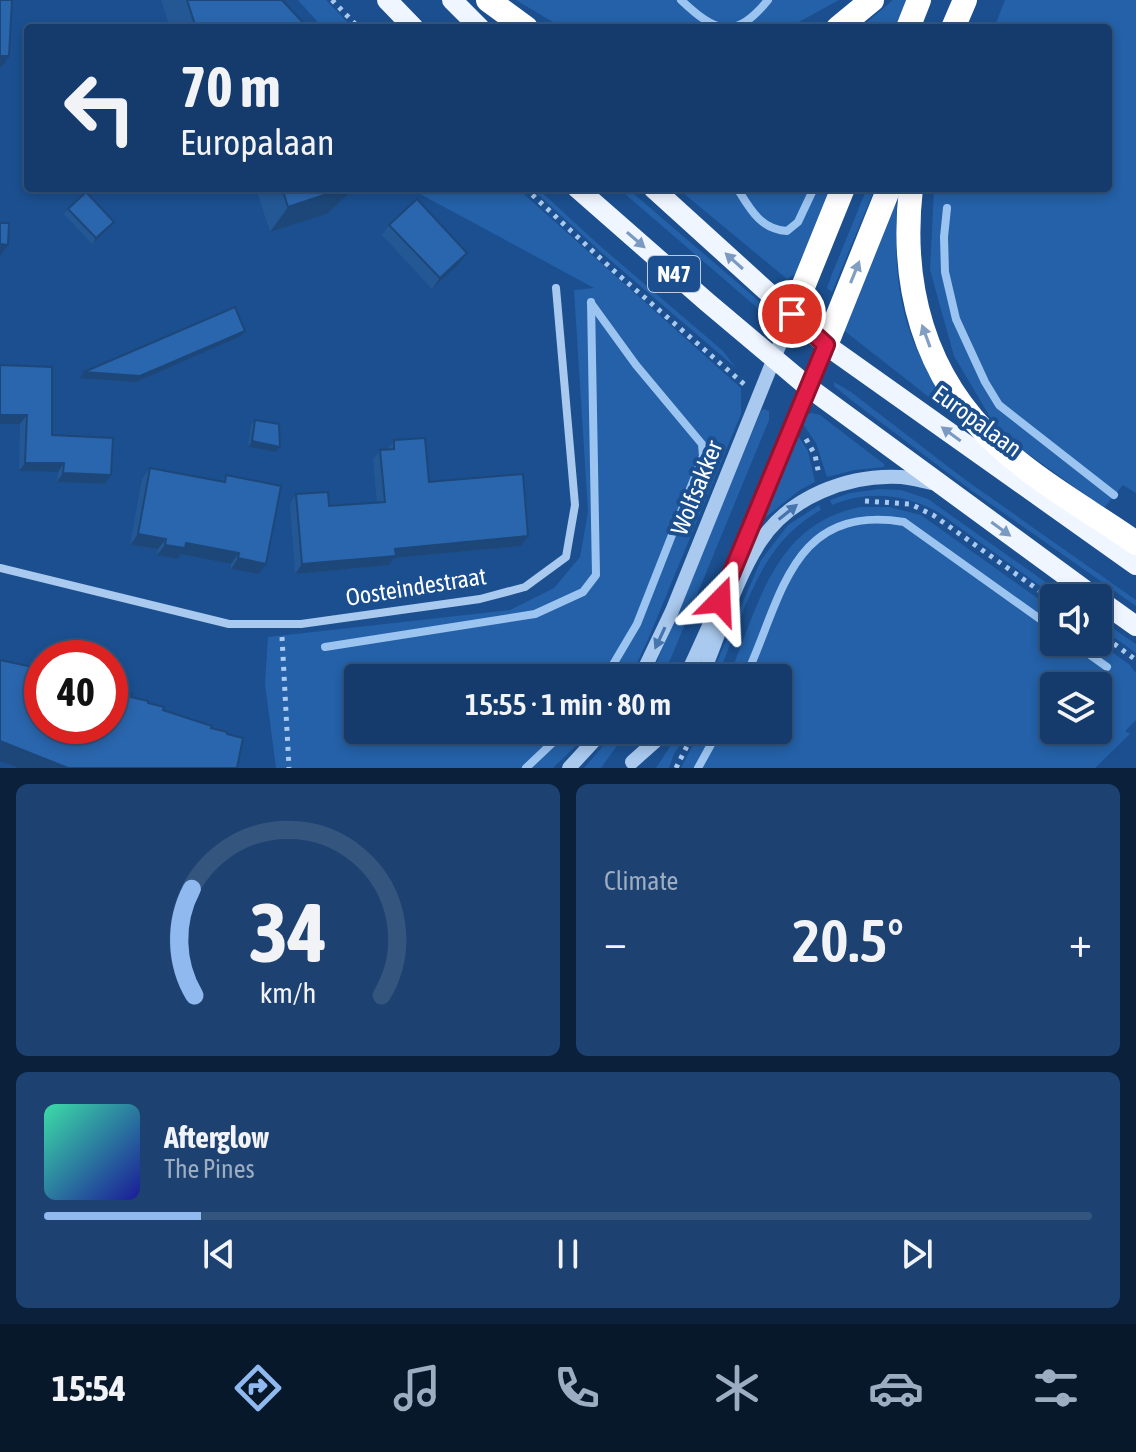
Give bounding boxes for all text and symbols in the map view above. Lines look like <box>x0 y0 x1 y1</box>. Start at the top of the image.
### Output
text: 70 m <box>180 55 281 119</box>
icon: left <box>48 56 152 160</box>
text: Europalaan <box>180 121 335 163</box>
one-way arrow <box>626 230 645 248</box>
one-way arrow <box>725 253 744 271</box>
road number: N47 <box>648 256 700 292</box>
one-way arrow <box>849 260 862 284</box>
pin <box>758 280 826 348</box>
icon: arrive <box>770 292 814 336</box>
one-way arrow <box>919 324 931 348</box>
street label: Europalaan <box>928 379 1027 462</box>
one-way arrow <box>940 426 961 442</box>
street label: Wolfsakker <box>665 436 728 539</box>
one-way arrow <box>778 504 798 521</box>
one-way arrow <box>990 521 1011 536</box>
position arrow <box>678 559 762 643</box>
street label: Oosteindestraat <box>344 562 488 611</box>
map controls <box>1040 584 1112 744</box>
button: sound <box>1040 584 1112 656</box>
one-way arrow <box>653 626 667 650</box>
speed limit sign: 40 <box>24 640 128 744</box>
button: layers <box>1040 672 1112 744</box>
text: 15:55 · 1 min · 80 m <box>465 687 671 721</box>
text: Climate <box>604 866 678 896</box>
text: 34 <box>249 884 327 980</box>
text: 20.5° <box>792 906 904 975</box>
text: − <box>604 916 627 966</box>
text: + <box>1069 916 1092 966</box>
text: km/h <box>260 976 316 1009</box>
text: Afterglow <box>164 1120 269 1154</box>
text: The Pines <box>164 1154 255 1184</box>
icon: previous <box>197 1232 241 1276</box>
icon: pause <box>546 1232 590 1276</box>
icon: next <box>895 1232 939 1276</box>
icon: directions <box>230 1360 286 1416</box>
icon: music <box>389 1360 445 1416</box>
icon: phone <box>549 1360 605 1416</box>
icon: climate <box>709 1360 765 1416</box>
icon: car <box>868 1360 924 1416</box>
icon: filters <box>1028 1360 1084 1416</box>
text: 15:54 <box>52 1367 126 1409</box>

